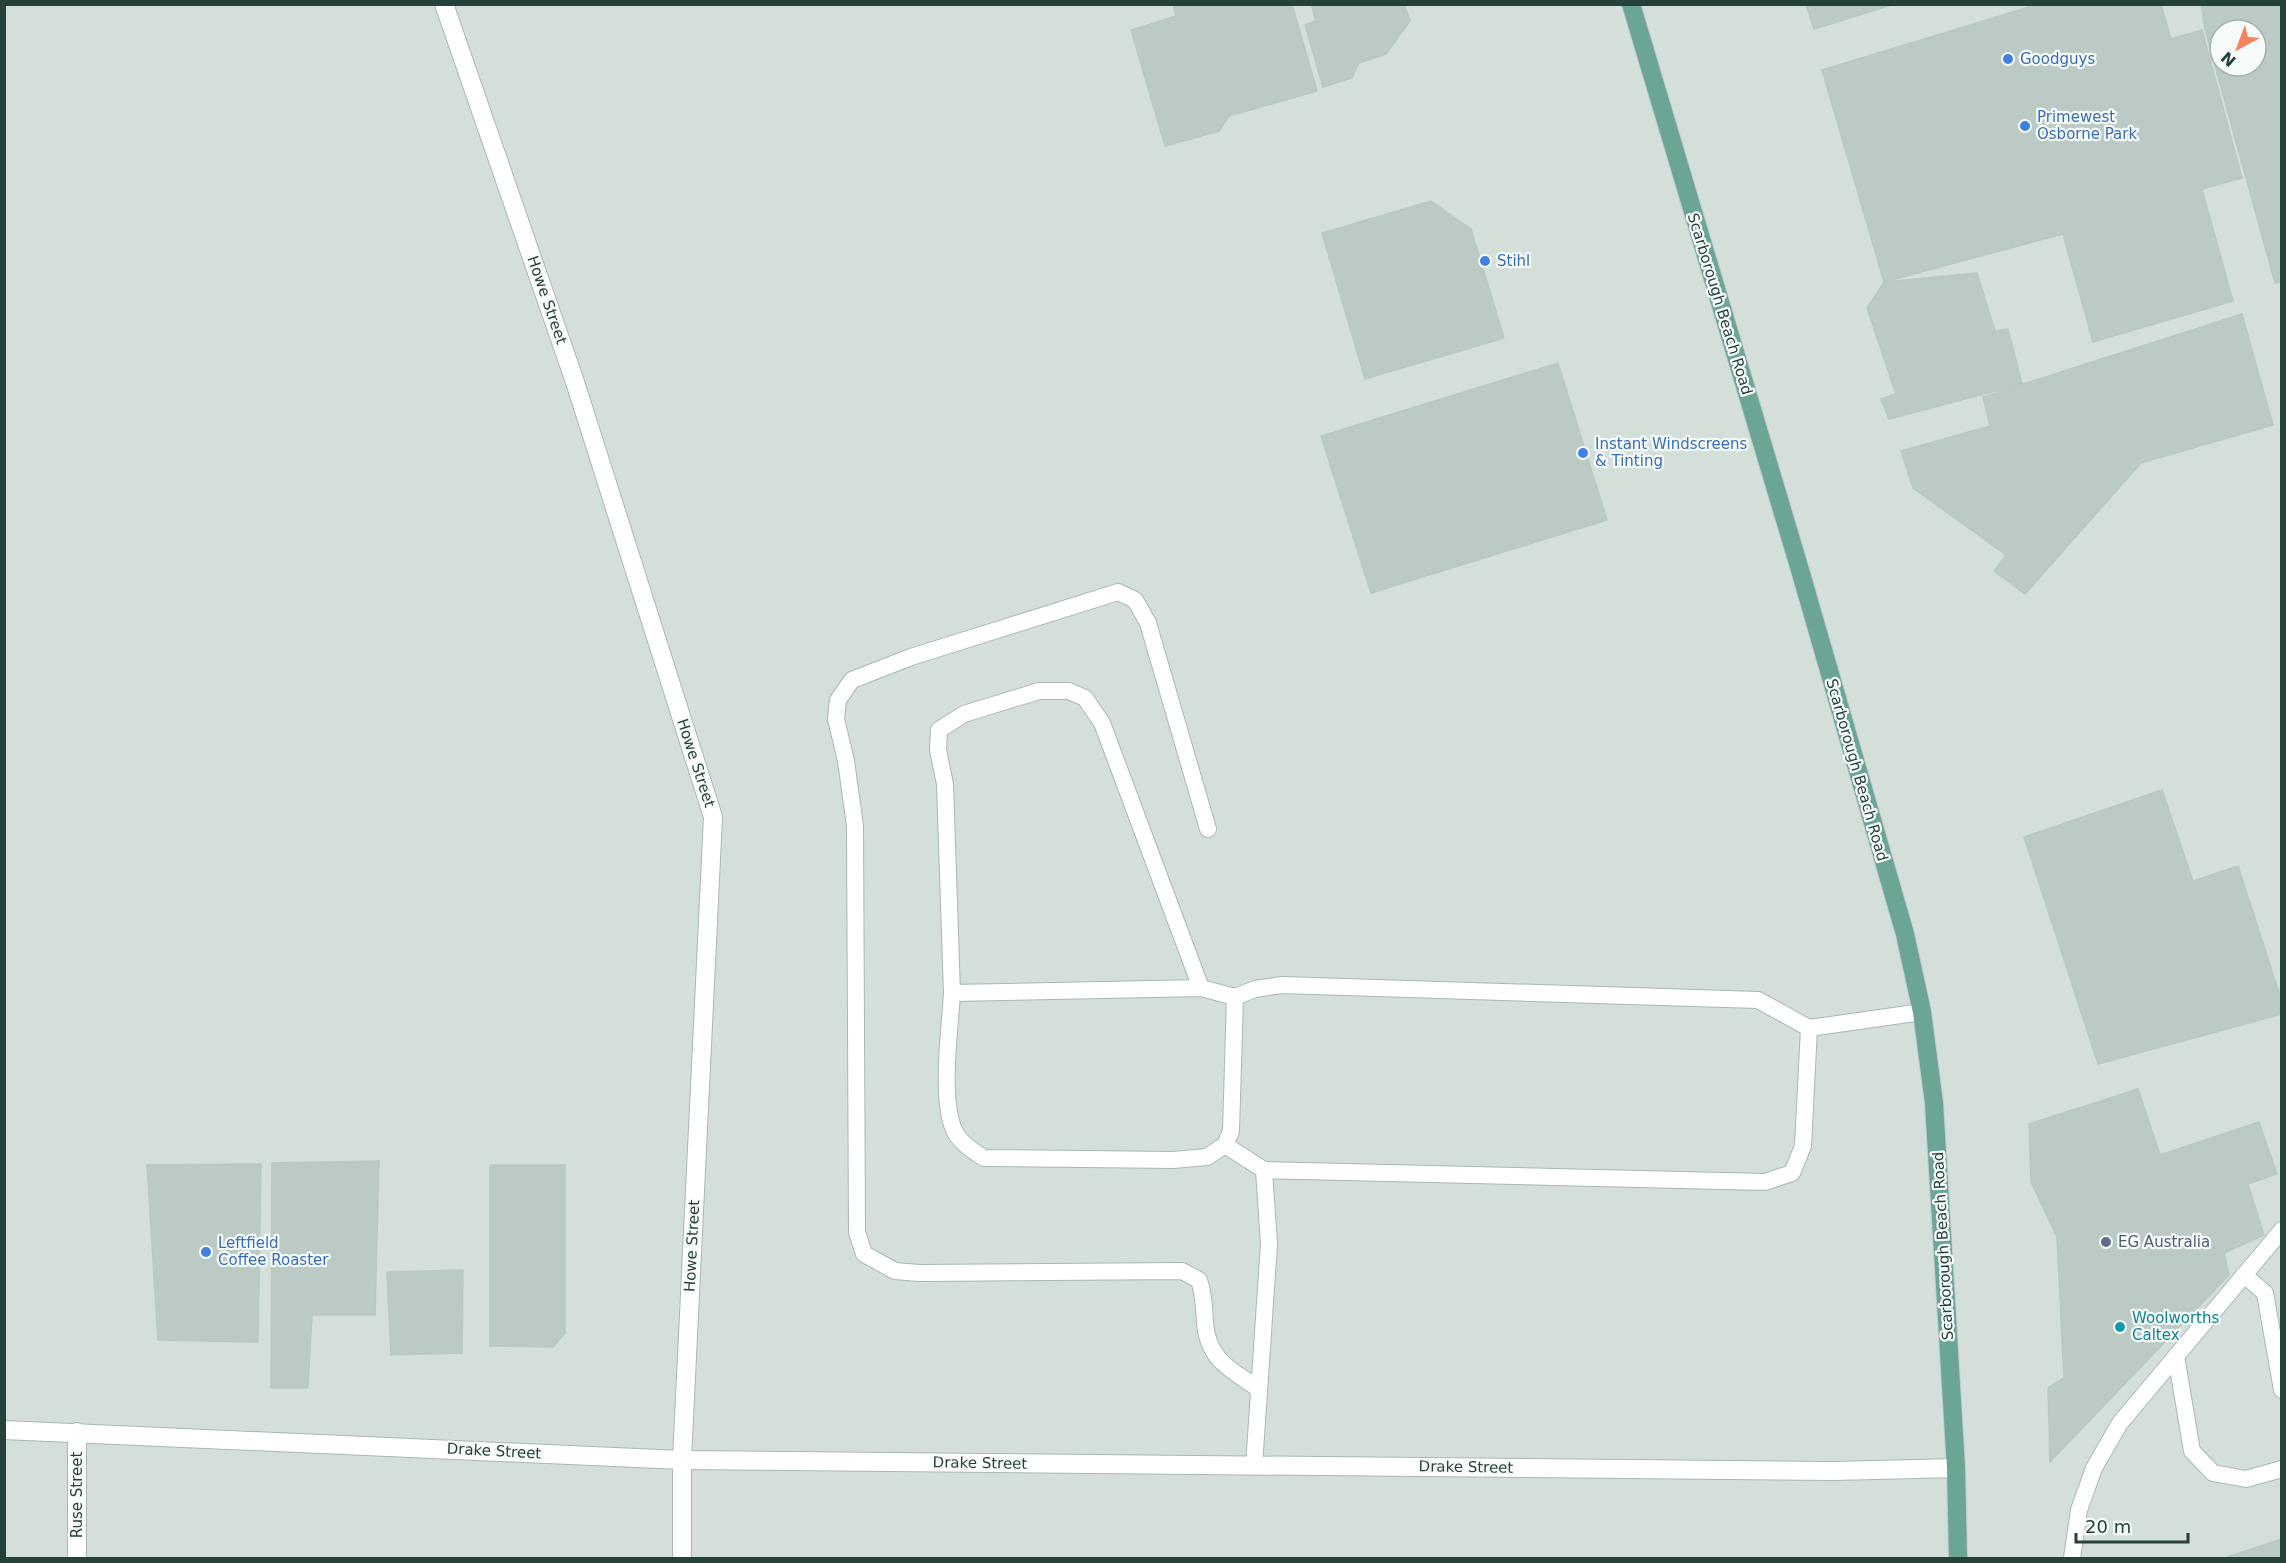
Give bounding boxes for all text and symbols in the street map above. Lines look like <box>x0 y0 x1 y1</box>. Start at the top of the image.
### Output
north arrow <box>2208 18 2268 78</box>
text: N <box>2217 47 2240 71</box>
place label: Goodguys <box>2020 50 2095 68</box>
marker: Goodguys <box>2001 52 2015 66</box>
place label: Primewest Osborne Park <box>2037 108 2137 143</box>
marker: Primewest Osborne Park <box>2018 119 2032 133</box>
street label: Scarborough Beach Road <box>1684 211 1756 397</box>
place label: Stihl <box>1497 252 1530 270</box>
street label: Howe Street <box>523 253 571 347</box>
marker: Stihl <box>1478 254 1492 268</box>
place label: Instant Windscreens & Tinting <box>1595 435 1748 470</box>
marker: Instant Windscreens & Tinting <box>1576 446 1590 460</box>
street label: Scarborough Beach Road <box>1822 677 1892 863</box>
street label: Howe Street <box>673 716 719 810</box>
street label: Scarborough Beach Road <box>1929 1151 1957 1341</box>
street label: Howe Street <box>681 1199 703 1293</box>
place label: EG Australia <box>2118 1233 2210 1251</box>
place label: Leftfield Coffee Roaster <box>218 1234 329 1269</box>
marker: EG Australia <box>2099 1235 2113 1249</box>
marker: Leftfield Coffee Roaster <box>199 1245 213 1259</box>
place label: Woolworths Caltex <box>2132 1309 2219 1344</box>
marker: Woolworths Caltex <box>2113 1320 2127 1334</box>
street label: Drake Street <box>446 1440 542 1462</box>
street label: Ruse Street <box>68 1452 86 1538</box>
street label: Drake Street <box>933 1453 1028 1473</box>
street label: Drake Street <box>1419 1457 1514 1477</box>
scale bar <box>2076 1506 2188 1544</box>
text: 20 m <box>2085 1516 2131 1537</box>

